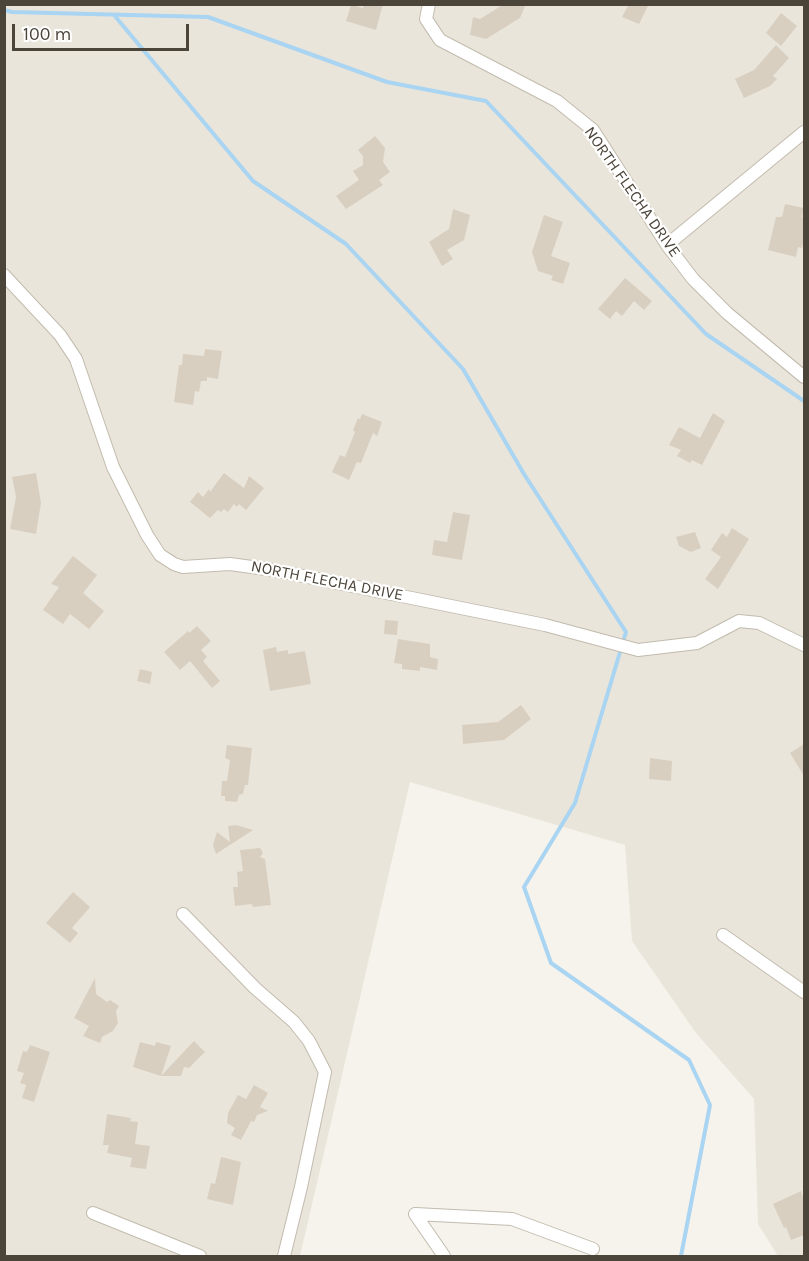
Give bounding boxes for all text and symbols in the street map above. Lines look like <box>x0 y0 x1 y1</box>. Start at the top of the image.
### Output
scale bar <box>15 12 192 50</box>
text: 100 m <box>23 23 71 45</box>
street label: NORTH FLECHA DRIVE <box>580 123 684 261</box>
street label: NORTH FLECHA DRIVE <box>249 557 405 605</box>

